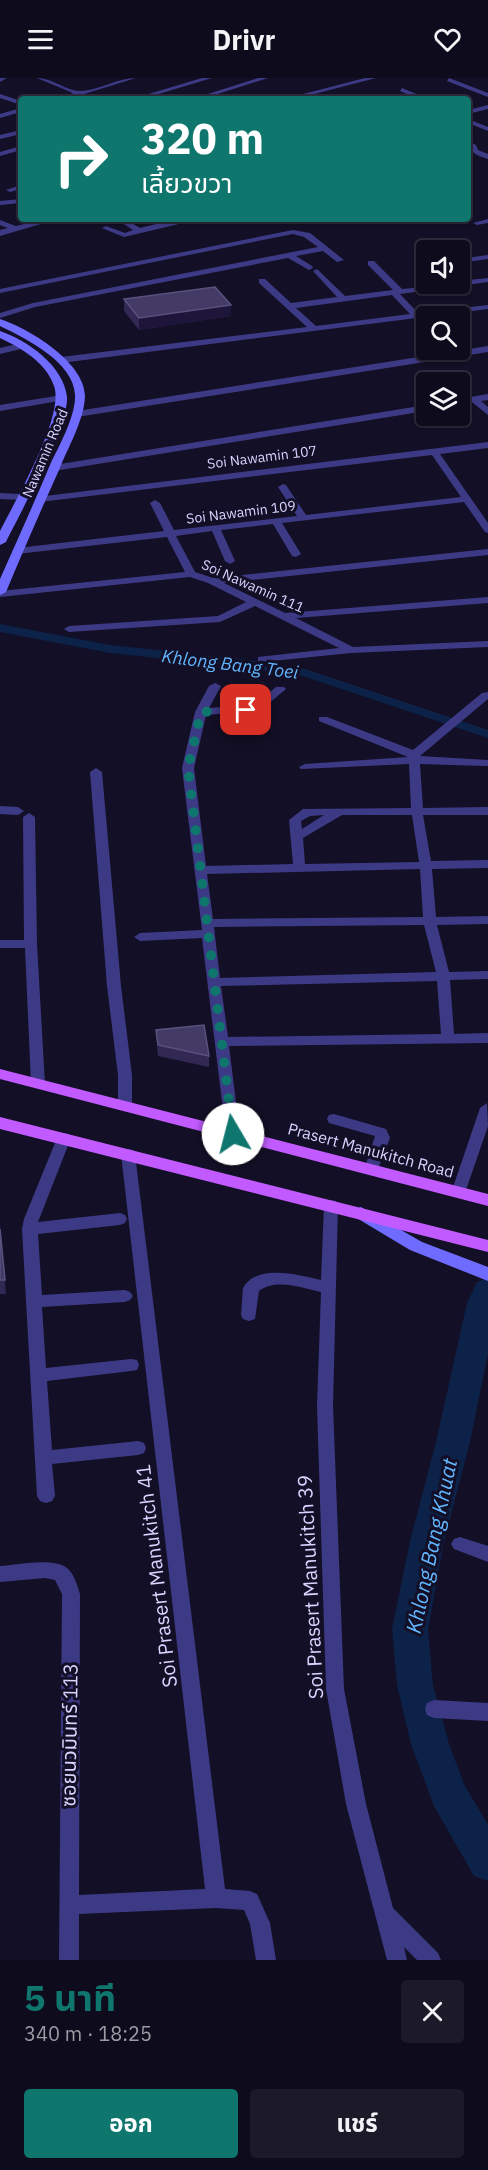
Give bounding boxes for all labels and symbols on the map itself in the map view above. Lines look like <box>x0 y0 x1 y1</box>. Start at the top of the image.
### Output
street label: Nawamin Road <box>18 406 72 500</box>
street label: Soi Nawamin 107 <box>206 441 318 473</box>
street label: Soi Nawamin 109 <box>185 496 297 528</box>
street label: Soi Nawamin 111 <box>199 555 307 617</box>
water label: Khlong Bang Toei <box>160 644 300 684</box>
pin <box>220 684 271 735</box>
position arrow <box>201 1102 265 1166</box>
street label: Prasert Manukitch Road <box>286 1118 456 1182</box>
water label: Khlong Bang Khuat <box>399 1455 463 1636</box>
street label: Soi Prasert Manukitch 41 <box>129 1463 183 1689</box>
street label: Soi Prasert Manukitch 39 <box>291 1474 329 1700</box>
street label: ซอยนวมินทร์ 113 <box>54 1663 84 1807</box>

